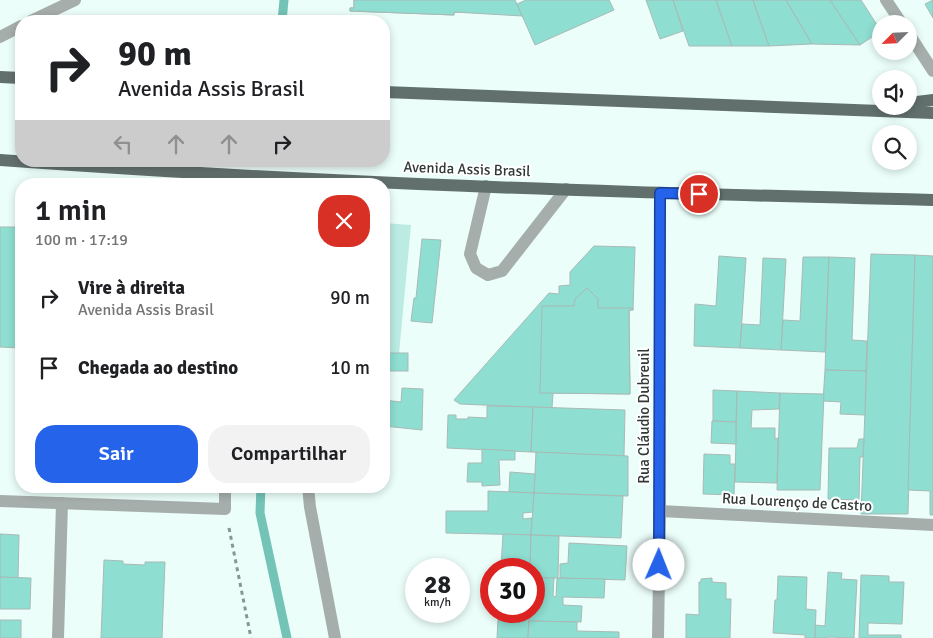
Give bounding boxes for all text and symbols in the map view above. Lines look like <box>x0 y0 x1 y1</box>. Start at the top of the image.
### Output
north arrow <box>872 15 918 60</box>
map controls <box>872 15 917 170</box>
text: 90 m <box>118 32 192 75</box>
icon: right <box>35 35 100 100</box>
button: sound <box>872 70 917 115</box>
text: Avenida Assis Brasil <box>118 75 305 102</box>
button: search <box>872 125 917 170</box>
icon: left <box>109 130 137 158</box>
icon: ahead <box>162 130 190 158</box>
icon: ahead <box>215 130 243 158</box>
icon: right <box>268 130 296 158</box>
street label: Avenida Assis Brasil <box>403 158 531 180</box>
pin <box>678 173 720 215</box>
icon: arrive <box>685 180 713 208</box>
text: 1 min <box>35 192 107 229</box>
button: close <box>318 195 370 247</box>
text: 100 m · 17:19 <box>35 230 128 250</box>
text: Vire à direita <box>78 276 185 300</box>
icon: right <box>35 284 63 312</box>
text: 90 m <box>330 286 370 310</box>
text: Avenida Assis Brasil <box>78 300 214 320</box>
street label: Rua Cláudio Dubreuil <box>635 348 653 484</box>
icon: arrive <box>35 354 63 382</box>
text: Chegada ao destino <box>78 356 238 380</box>
text: 10 m <box>330 356 370 380</box>
button: Sair <box>35 425 198 483</box>
button: Compartilhar <box>208 425 370 483</box>
street label: Rua Lourenço de Castro <box>721 489 873 515</box>
position arrow <box>632 538 684 590</box>
speed limit sign: 30 <box>480 558 545 623</box>
text: 28 <box>424 569 451 600</box>
text: km/h <box>424 595 451 610</box>

